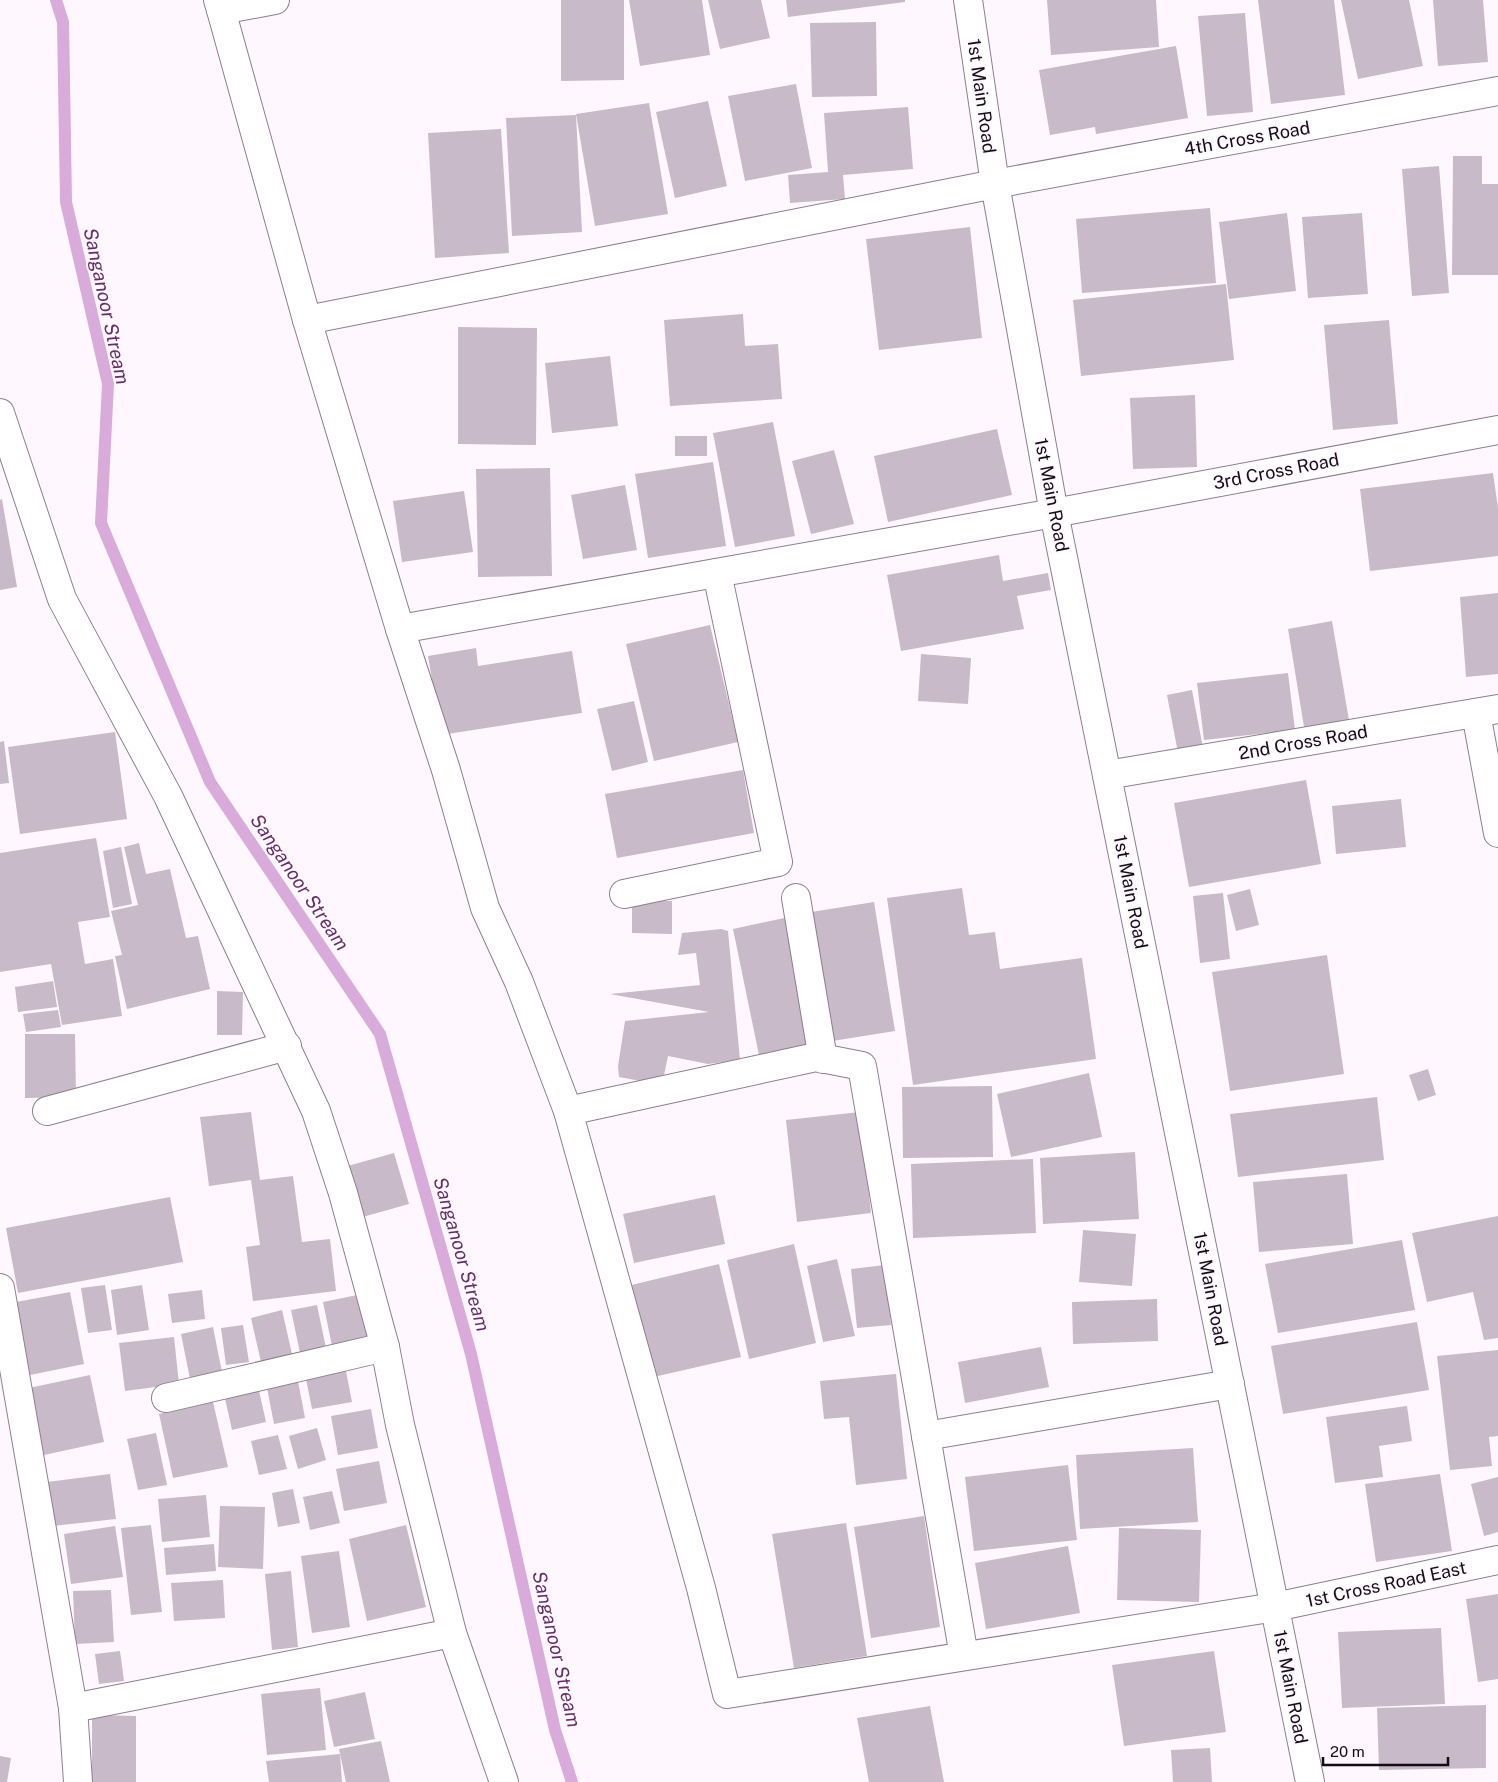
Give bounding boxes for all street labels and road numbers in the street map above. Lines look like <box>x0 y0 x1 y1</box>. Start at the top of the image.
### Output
street label: 1st Main Road <box>964 37 1000 155</box>
street label: 4th Cross Road <box>1182 117 1312 159</box>
street label: 1st Main Road <box>1031 436 1073 554</box>
street label: 3rd Cross Road <box>1211 448 1341 494</box>
street label: 2nd Cross Road <box>1237 720 1369 764</box>
street label: 1st Main Road <box>1110 833 1152 951</box>
street label: 1st Main Road <box>1190 1230 1232 1348</box>
street label: 1st Cross Road East <box>1304 1557 1468 1611</box>
street label: 1st Main Road <box>1270 1628 1312 1746</box>

